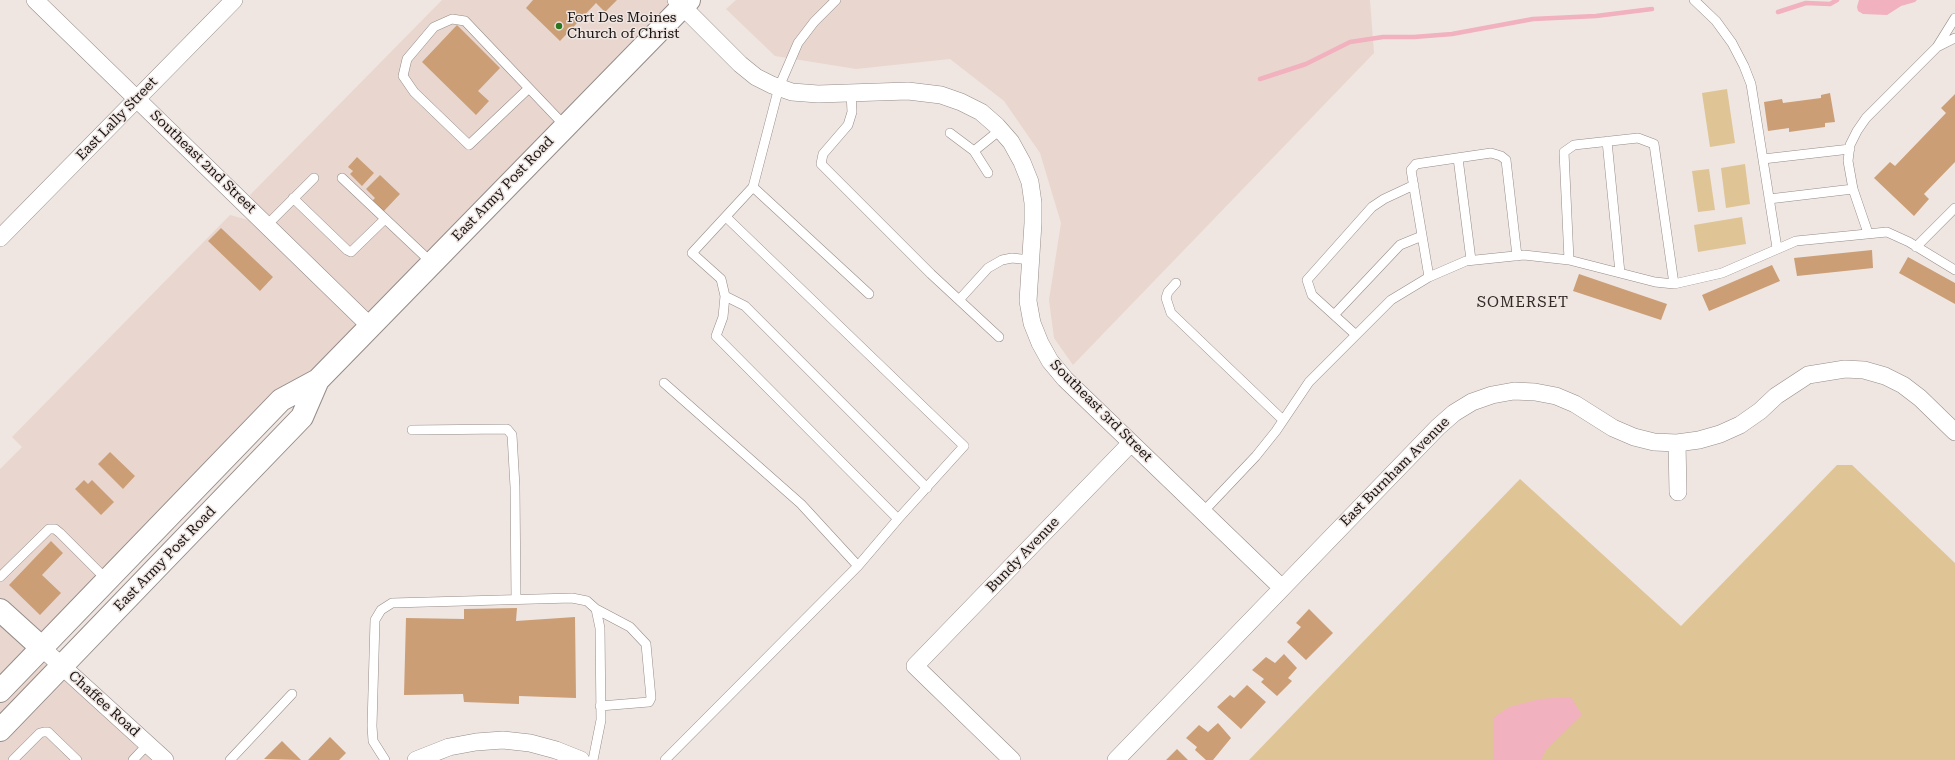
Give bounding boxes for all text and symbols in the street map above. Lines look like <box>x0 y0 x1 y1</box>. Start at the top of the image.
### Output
place label: Fort Des Moines Church of Christ <box>567 10 679 42</box>
marker: Fort Des Moines Church of Christ <box>554 21 564 31</box>
street label: East Lally Street <box>73 74 161 164</box>
street label: Southeast 2nd Street <box>147 107 259 217</box>
street label: East Army Post Road <box>449 133 557 245</box>
district label: SOMERSET <box>1477 294 1569 312</box>
street label: Southeast 3rd Street <box>1047 357 1155 465</box>
street label: East Burnham Avenue <box>1337 414 1453 530</box>
street label: East Army Post Road <box>111 503 219 615</box>
street label: Bundy Avenue <box>983 514 1063 596</box>
street label: Chaffee Road <box>65 668 143 740</box>

